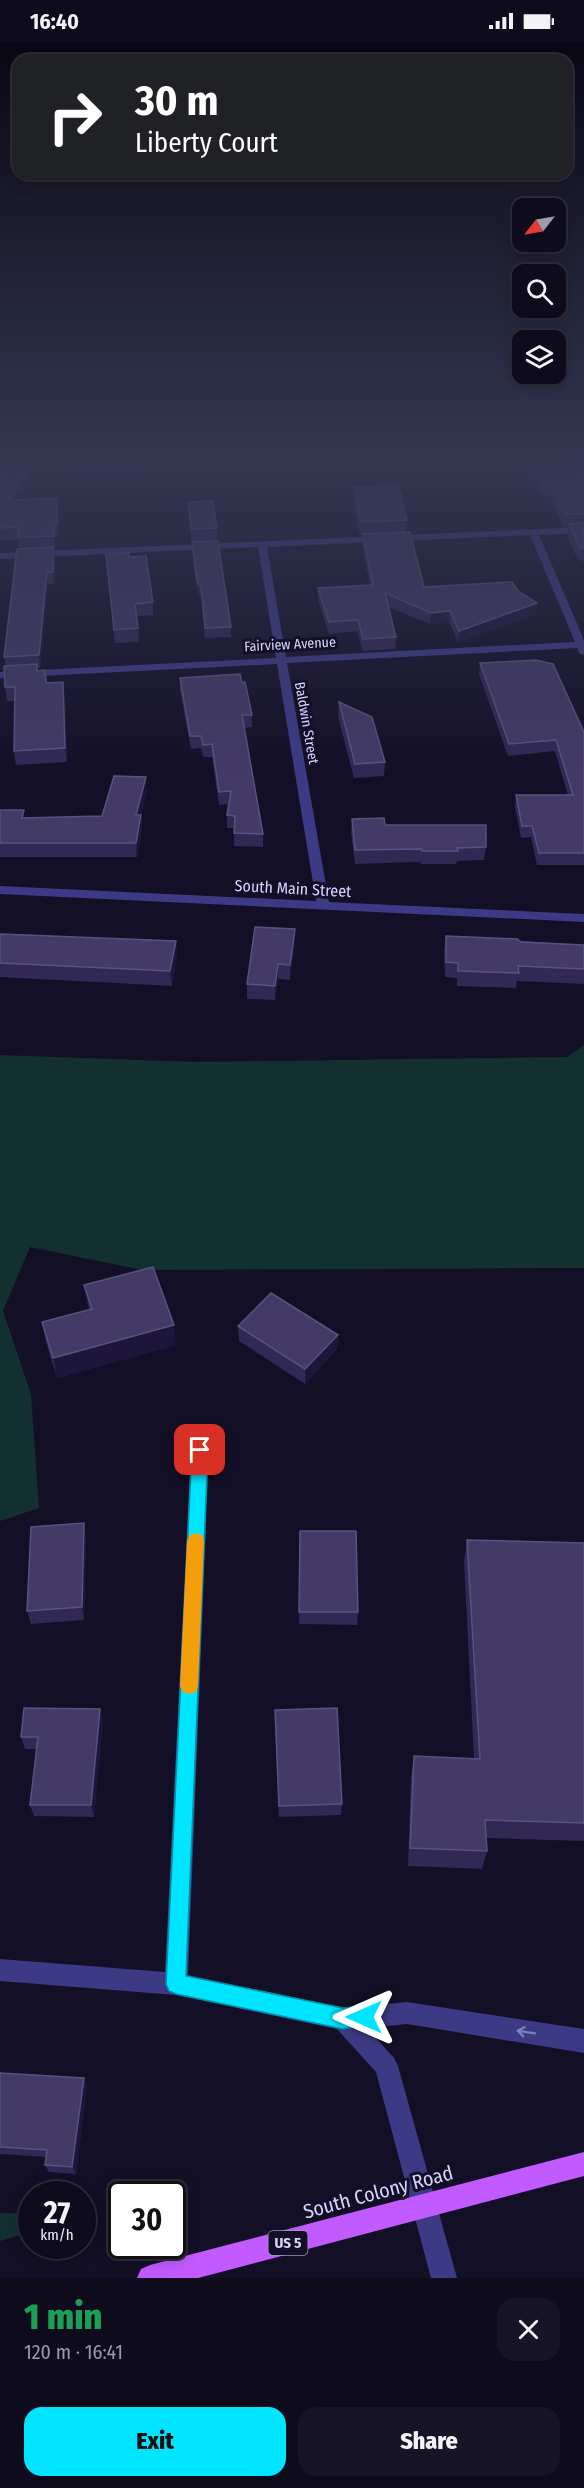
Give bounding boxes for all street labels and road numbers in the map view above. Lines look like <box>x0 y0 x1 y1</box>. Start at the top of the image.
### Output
street label: Fairview Avenue <box>244 634 336 655</box>
street label: Baldwin Street <box>291 681 322 766</box>
street label: South Main Street <box>234 876 353 901</box>
street label: South Colony Road <box>300 2160 456 2224</box>
road number: US 5 <box>268 2231 308 2255</box>

